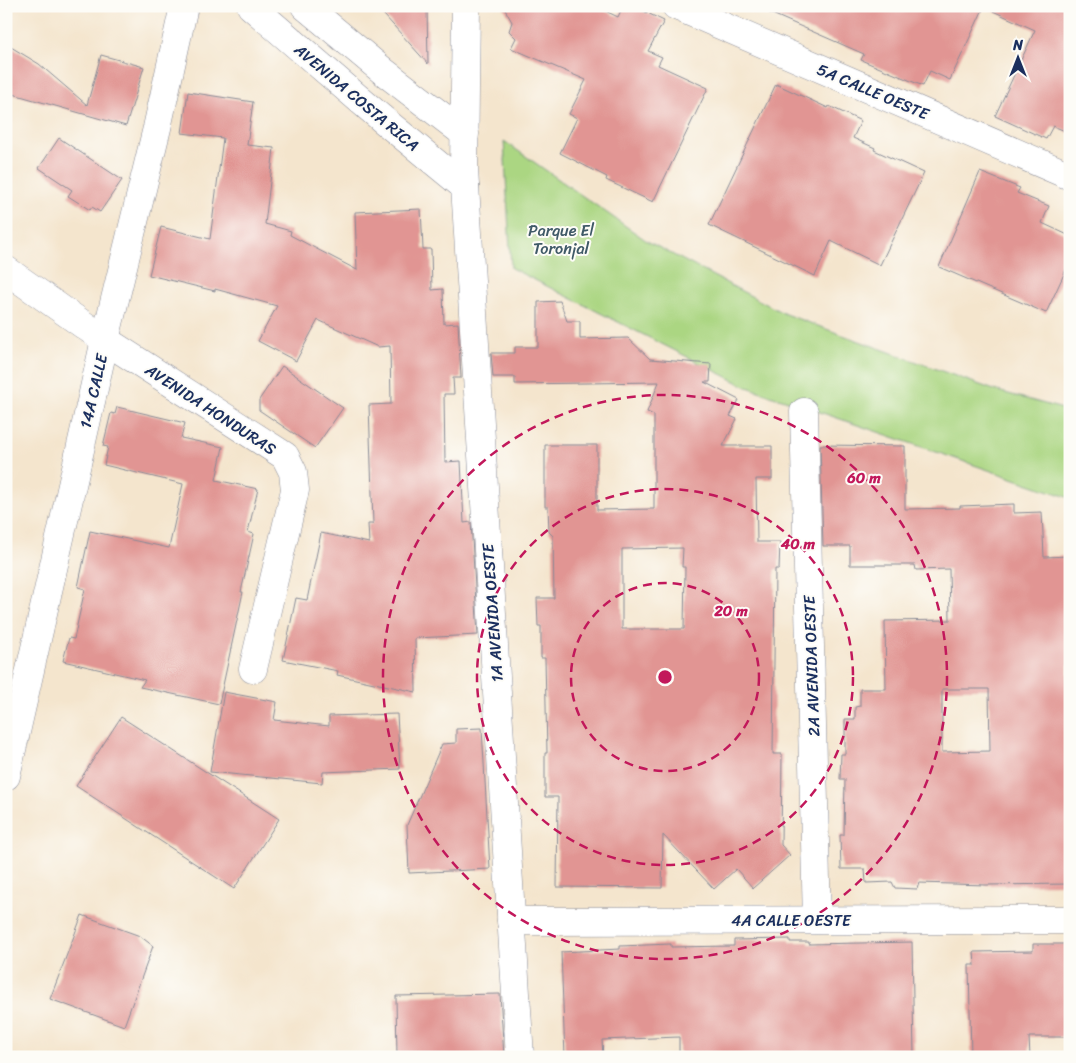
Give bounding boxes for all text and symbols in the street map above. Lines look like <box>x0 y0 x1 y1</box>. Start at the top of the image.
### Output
north arrow <box>994 32 1044 82</box>
text: N <box>1012 33 1023 58</box>
street label: AVENIDA COSTA RICA <box>287 35 426 159</box>
street label: 5A CALLE OESTE <box>812 55 934 129</box>
park label: Parque El Toronjal <box>528 216 594 263</box>
street label: 14A CALLE <box>71 350 116 431</box>
street label: AVENIDA HONDURAS <box>138 355 282 463</box>
text: 60 m <box>846 465 881 491</box>
text: 40 m <box>780 531 816 557</box>
street label: 1A AVENIDA OESTE <box>473 542 512 683</box>
street label: 2A AVENIDA OESTE <box>795 594 828 737</box>
text: 20 m <box>713 598 748 624</box>
centre of rings <box>656 668 674 686</box>
street label: 4A CALLE OESTE <box>731 906 852 935</box>

